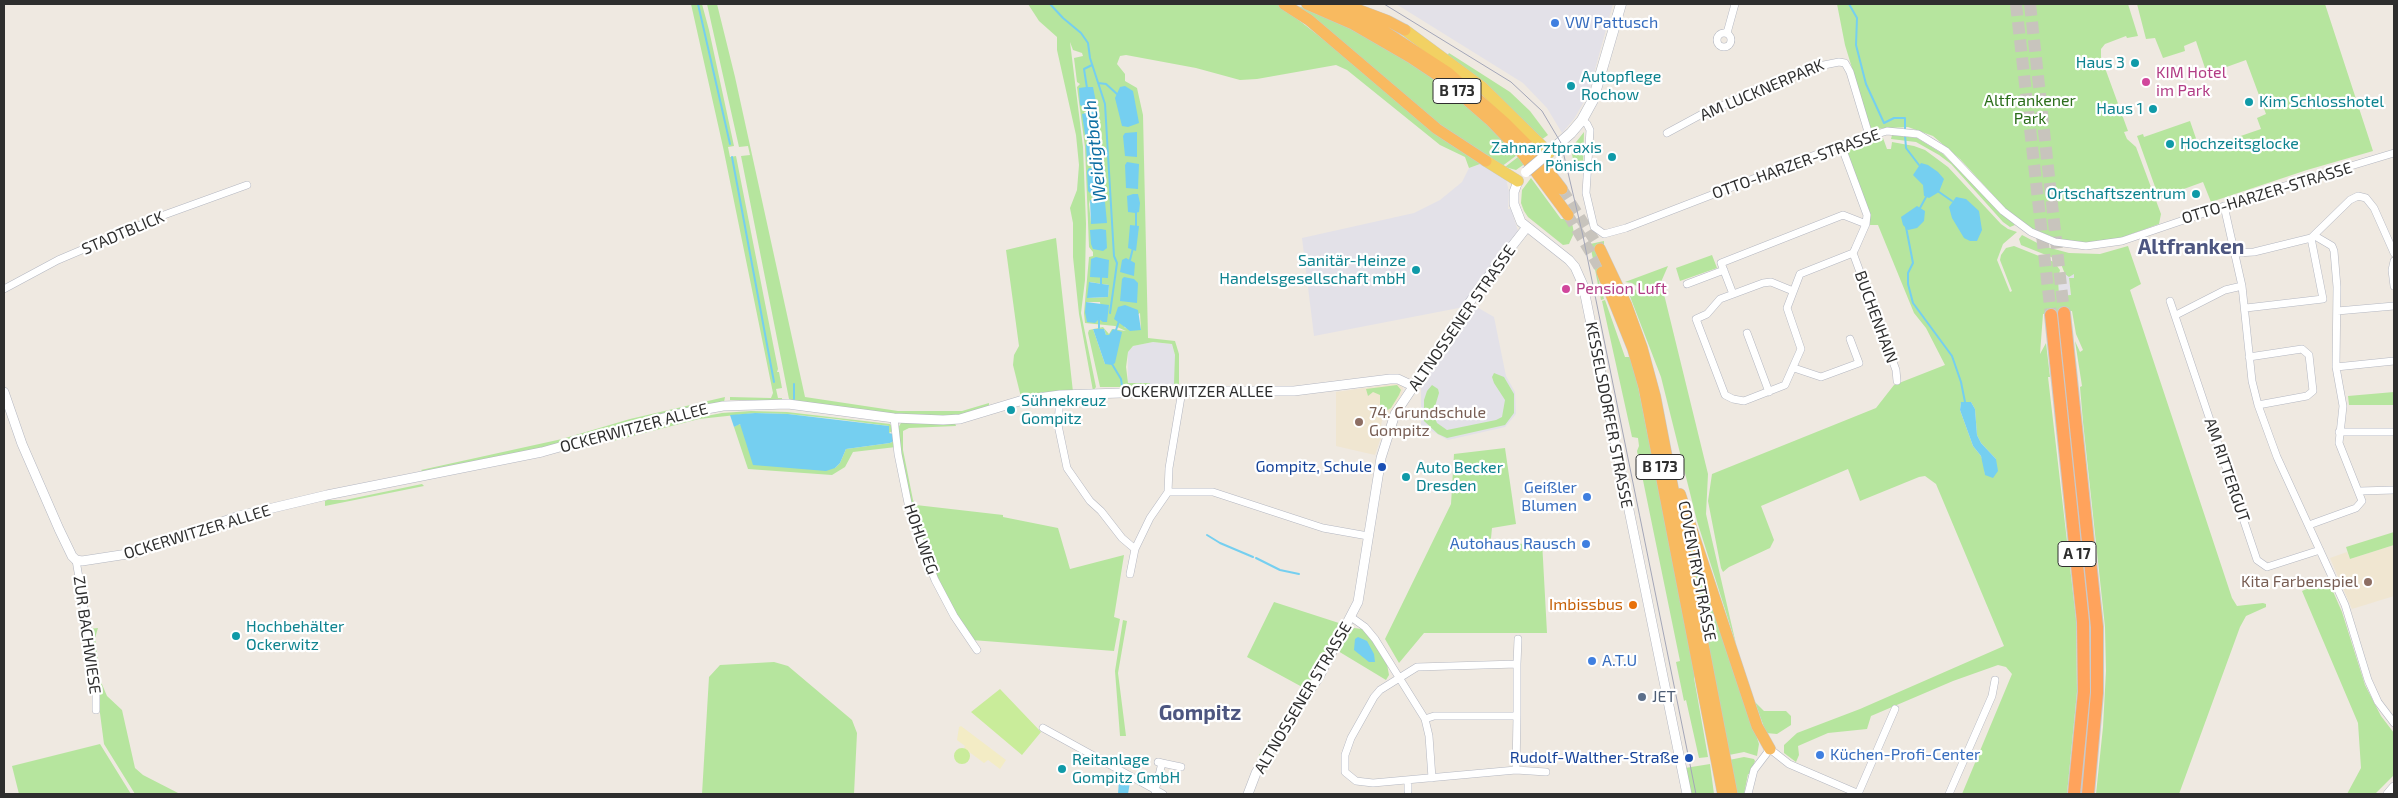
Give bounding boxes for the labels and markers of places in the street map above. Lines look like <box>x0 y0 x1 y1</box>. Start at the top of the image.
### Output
place label: VW Pattusch <box>1565 13 1658 33</box>
marker: VW Pattusch <box>1549 17 1561 29</box>
place label: Haus 3 <box>2076 53 2125 73</box>
marker: Haus 3 <box>2129 57 2141 69</box>
place label: KIM Hotel im Park <box>2156 63 2226 101</box>
place label: Autopflege Rochow <box>1581 67 1661 105</box>
marker: KIM Hotel im Park <box>2140 76 2152 88</box>
marker: Autopflege Rochow <box>1565 80 1577 92</box>
place label: Kim Schlosshotel <box>2259 92 2384 112</box>
marker: Kim Schlosshotel <box>2243 96 2255 108</box>
place label: Haus 1 <box>2096 99 2143 119</box>
marker: Haus 1 <box>2147 103 2159 115</box>
place label: Hochzeitsglocke <box>2180 134 2299 154</box>
place label: Zahnarztpraxis Pönisch <box>1491 138 1602 176</box>
marker: Hochzeitsglocke <box>2164 138 2176 150</box>
marker: Zahnarztpraxis Pönisch <box>1606 151 1618 163</box>
place label: Ortschaftszentrum <box>2047 184 2186 204</box>
marker: Ortschaftszentrum <box>2190 188 2202 200</box>
place label: Sanitär-Heinze Handelsgesellschaft mbH <box>1219 251 1406 289</box>
marker: Sanitär-Heinze Handelsgesellschaft mbH <box>1410 264 1422 276</box>
place label: Pension Luft <box>1576 279 1667 299</box>
marker: Pension Luft <box>1560 283 1572 295</box>
place label: Sühnekreuz Gompitz <box>1021 391 1107 429</box>
place label: 74. Grundschule Gompitz <box>1369 403 1486 441</box>
marker: Sühnekreuz Gompitz <box>1005 404 1017 416</box>
marker: 74. Grundschule Gompitz <box>1353 416 1365 428</box>
place label: Gompitz, Schule <box>1256 457 1372 477</box>
place label: Auto Becker Dresden <box>1416 458 1503 496</box>
marker: Gompitz, Schule <box>1376 461 1388 473</box>
marker: Auto Becker Dresden <box>1400 471 1412 483</box>
place label: Geißler Blumen <box>1521 478 1577 516</box>
marker: Geißler Blumen <box>1581 491 1593 503</box>
place label: Autohaus Rausch <box>1450 534 1576 554</box>
marker: Autohaus Rausch <box>1580 538 1592 550</box>
place label: Kita Farbenspiel <box>2241 572 2358 592</box>
marker: Kita Farbenspiel <box>2362 576 2374 588</box>
place label: Imbissbus <box>1549 595 1623 615</box>
marker: Imbissbus <box>1627 599 1639 611</box>
place label: Hochbehälter Ockerwitz <box>246 617 344 655</box>
marker: Hochbehälter Ockerwitz <box>230 630 242 642</box>
place label: A.T.U <box>1602 651 1637 671</box>
marker: A.T.U <box>1586 655 1598 667</box>
place label: JET <box>1652 687 1676 707</box>
marker: JET <box>1636 691 1648 703</box>
place label: Küchen-Profi-Center <box>1830 745 1980 765</box>
place label: Rudolf-Walther-Straße <box>1510 748 1679 768</box>
marker: Küchen-Profi-Center <box>1814 749 1826 761</box>
place label: Reitanlage Gompitz GmbH <box>1072 750 1180 788</box>
marker: Rudolf-Walther-Straße <box>1683 752 1695 764</box>
marker: Reitanlage Gompitz GmbH <box>1056 763 1068 775</box>

